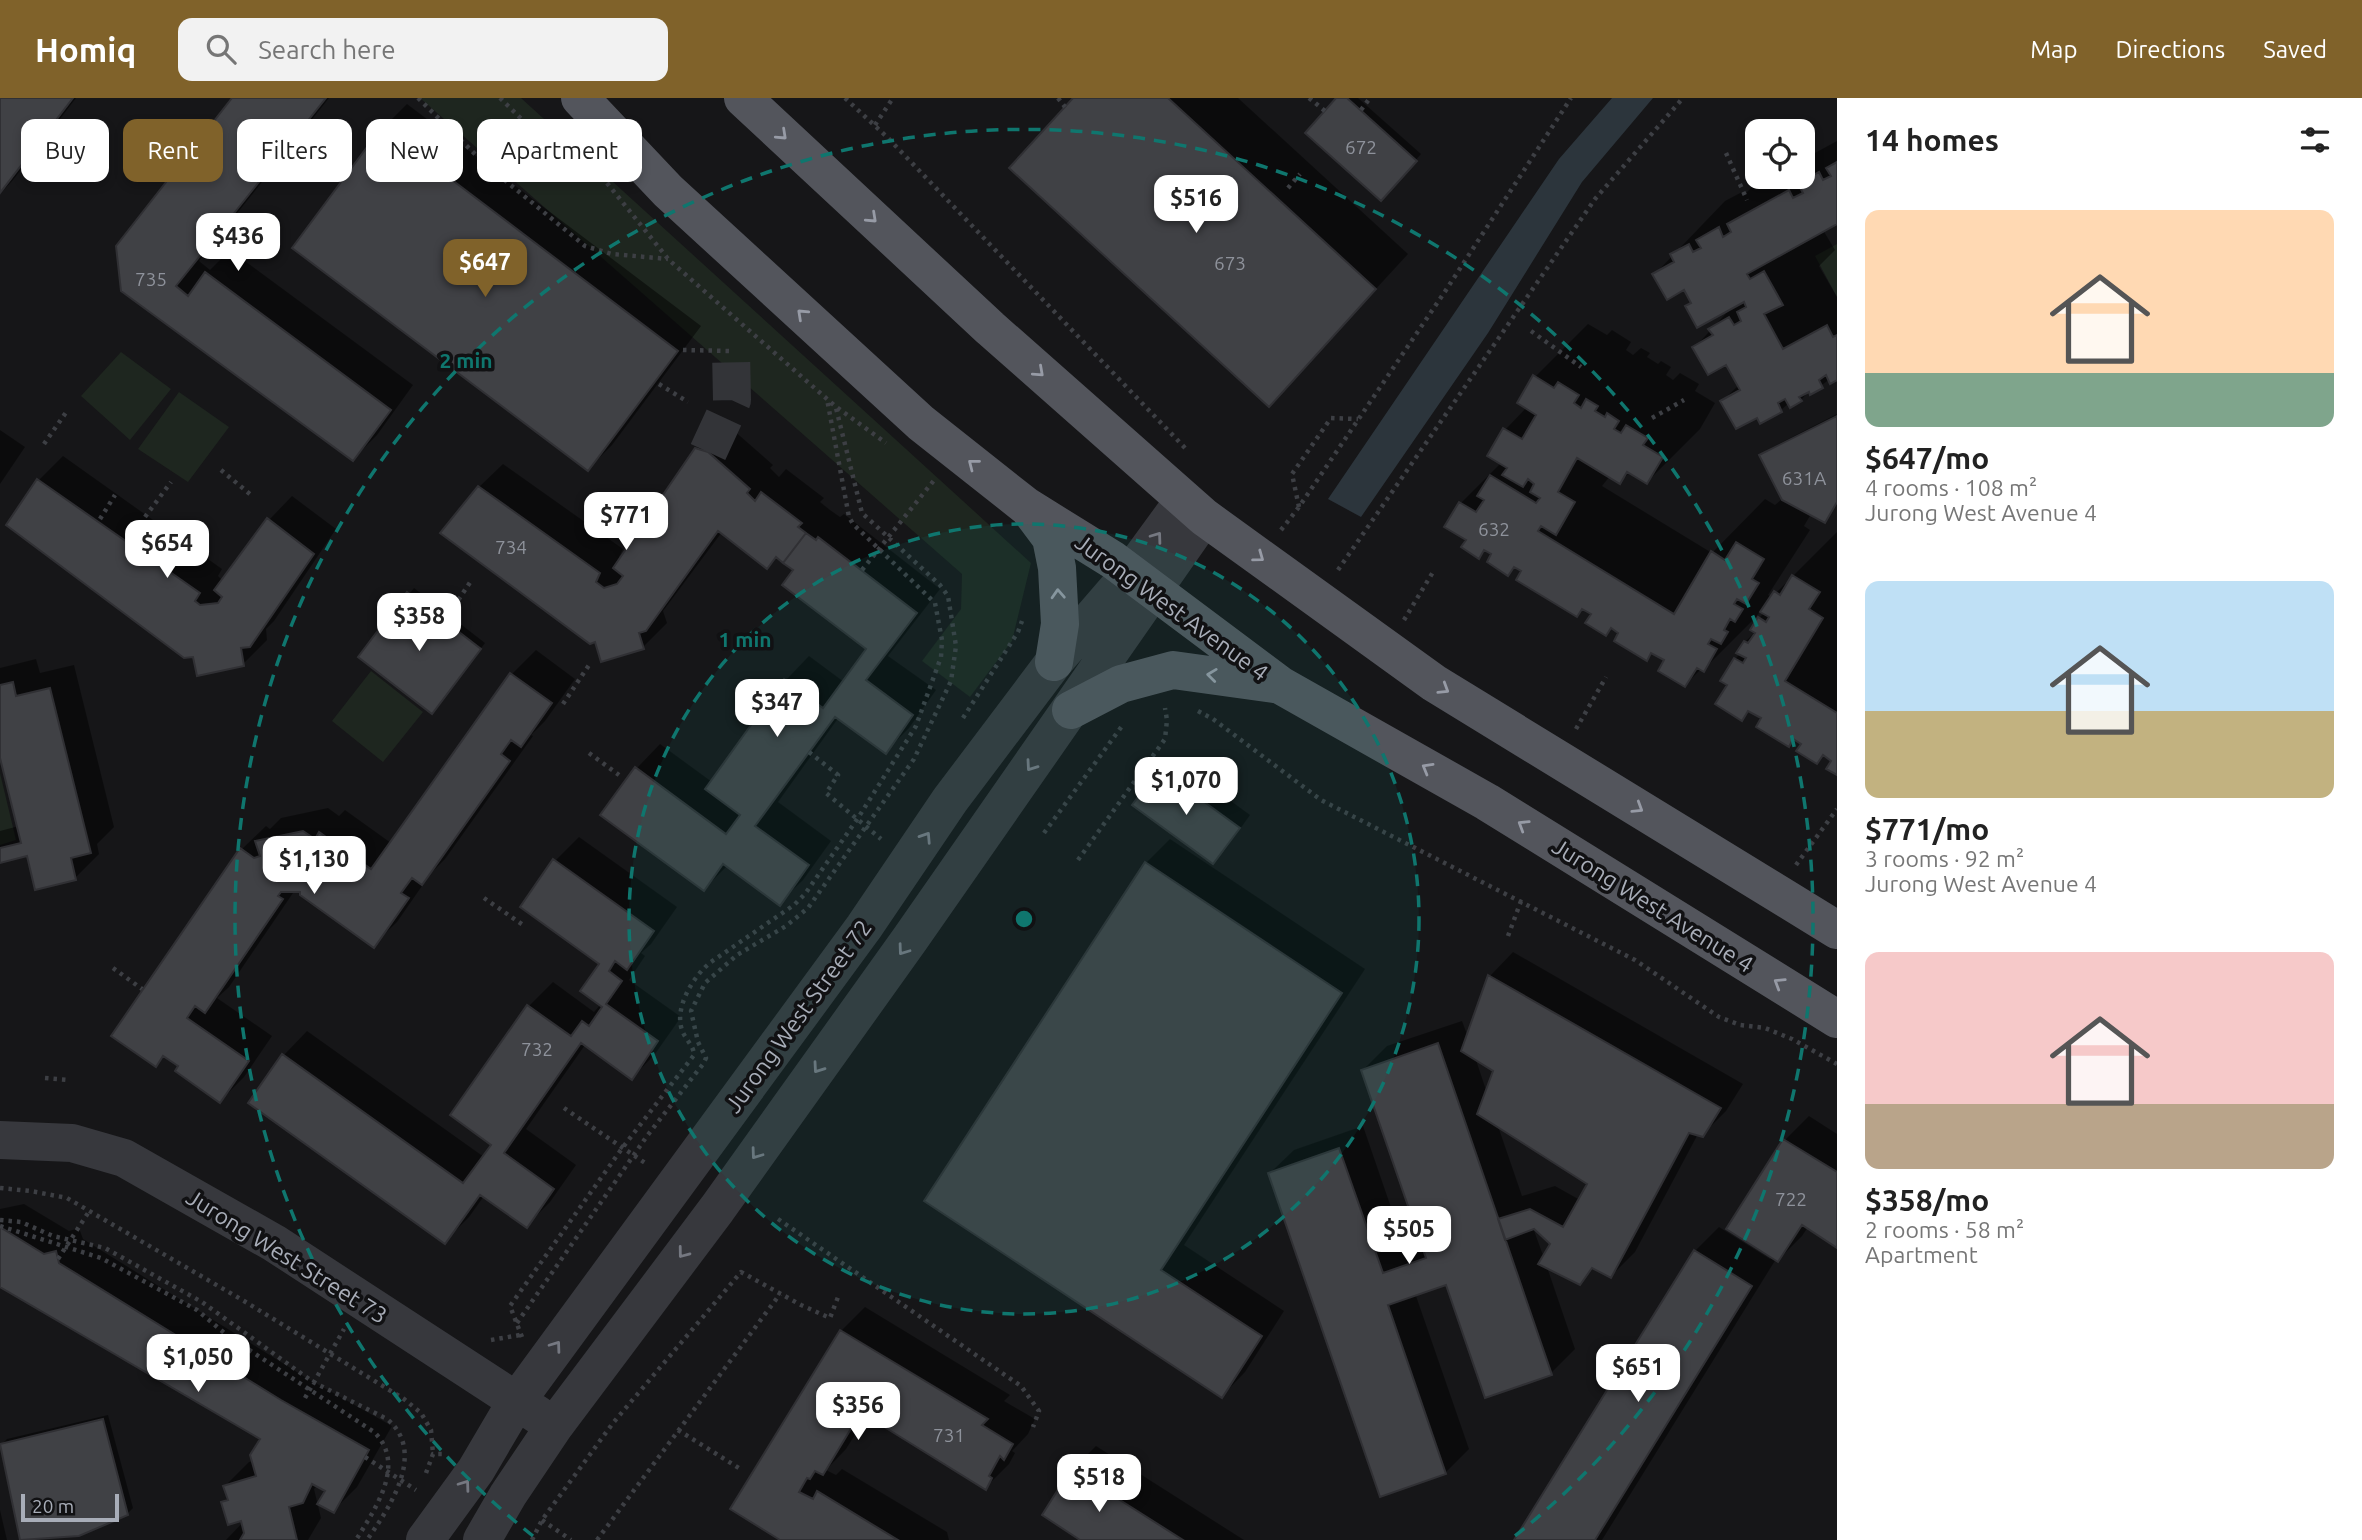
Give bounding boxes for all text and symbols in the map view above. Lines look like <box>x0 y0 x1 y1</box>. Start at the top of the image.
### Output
search box <box>178 18 668 81</box>
icon: search <box>202 30 240 68</box>
text: Homiq <box>35 31 136 68</box>
text: Search here <box>258 35 396 64</box>
text: Map <box>2030 36 2077 63</box>
text: Directions <box>2115 36 2225 63</box>
text: Saved <box>2263 36 2327 63</box>
chip: Buy <box>21 119 109 182</box>
chip: Rent <box>123 119 223 182</box>
chip: Filters <box>237 119 352 182</box>
chip: New <box>366 119 463 182</box>
chip: Apartment <box>477 119 642 182</box>
map controls <box>1745 119 1815 189</box>
button: locate <box>1745 119 1815 189</box>
icon: filters <box>2296 121 2334 159</box>
text: 14 homes <box>1865 123 1999 157</box>
one-way arrow <box>774 126 787 139</box>
house number: 672 <box>1345 136 1377 158</box>
pin: $516 <box>1155 176 1237 235</box>
text: $516 <box>1170 185 1222 210</box>
one-way arrow <box>864 210 877 223</box>
pin: $436 <box>197 214 279 273</box>
text: $436 <box>212 223 264 248</box>
pin: $647 <box>444 240 526 299</box>
text: $647 <box>459 249 511 274</box>
house number: 673 <box>1214 252 1246 274</box>
icon: home <box>2037 256 2163 382</box>
house number: 735 <box>135 268 167 290</box>
one-way arrow <box>797 309 810 322</box>
text: 2 min <box>439 348 493 372</box>
one-way arrow <box>1031 364 1044 376</box>
text: $647/mo <box>1865 441 1989 475</box>
one-way arrow <box>968 459 980 472</box>
house number: 631A <box>1782 467 1827 489</box>
text: 4 rooms · 108 m² <box>1865 475 2037 500</box>
pin: $771 <box>585 492 667 552</box>
text: Jurong West Avenue 4 <box>1865 500 2097 525</box>
text: $771 <box>600 502 652 527</box>
house number: 632 <box>1478 518 1510 540</box>
pin: $654 <box>126 520 208 580</box>
street label: Jurong West Avenue 4 <box>1071 529 1273 685</box>
text: $654 <box>141 530 193 555</box>
one-way arrow <box>1148 532 1161 545</box>
house number: 734 <box>495 536 527 558</box>
one-way arrow <box>1251 549 1264 561</box>
one-way arrow <box>1051 589 1066 600</box>
pin: $358 <box>378 594 460 653</box>
text: $358 <box>393 603 445 628</box>
text: 1 min <box>718 627 772 651</box>
icon: home <box>2037 627 2163 753</box>
one-way arrow <box>1206 667 1218 682</box>
pin: $347 <box>736 680 818 739</box>
one-way arrow <box>1437 681 1450 694</box>
text: $347 <box>751 689 803 714</box>
one-way arrow <box>1027 758 1039 771</box>
pin: $1,070 <box>1129 758 1243 817</box>
one-way arrow <box>1422 763 1435 776</box>
text: $1,070 <box>1151 767 1221 792</box>
one-way arrow <box>1631 800 1644 813</box>
text: $771/mo <box>1865 812 1989 846</box>
one-way arrow <box>1518 820 1531 833</box>
one-way arrow <box>918 831 931 844</box>
street label: Jurong West Avenue 4 <box>1548 833 1758 977</box>
pin: $1,130 <box>257 836 371 896</box>
text: $1,130 <box>279 846 349 871</box>
text: 3 rooms · 92 m² <box>1865 846 2024 871</box>
text: Jurong West Avenue 4 <box>1865 871 2097 896</box>
centre of rings <box>1012 907 1036 931</box>
street label: Jurong West Street 72 <box>720 915 876 1117</box>
one-way arrow <box>899 942 911 955</box>
one-way arrow <box>1774 979 1787 992</box>
icon: home <box>2037 998 2163 1124</box>
house number: 732 <box>521 1038 553 1060</box>
one-way arrow <box>814 1060 826 1073</box>
one-way arrow <box>752 1146 764 1159</box>
text: $358/mo <box>1865 1183 1989 1217</box>
street label: Jurong West Street 73 <box>182 1184 392 1328</box>
house number: 722 <box>1775 1188 1807 1210</box>
pin: $505 <box>1368 1206 1450 1266</box>
text: $505 <box>1383 1216 1435 1241</box>
text: 2 rooms · 58 m² <box>1865 1217 2024 1242</box>
text: Apartment <box>1865 1242 1978 1267</box>
one-way arrow <box>679 1246 691 1258</box>
pin: $1,050 <box>141 1334 255 1394</box>
one-way arrow <box>548 1342 560 1354</box>
text: $1,050 <box>163 1344 233 1369</box>
pin: $651 <box>1597 1344 1679 1404</box>
text: $651 <box>1612 1354 1664 1379</box>
pin: $356 <box>817 1382 899 1442</box>
text: $356 <box>832 1392 884 1417</box>
house number: 731 <box>933 1424 965 1446</box>
pin: $518 <box>1058 1454 1140 1514</box>
text: $518 <box>1073 1464 1125 1489</box>
one-way arrow <box>457 1480 469 1493</box>
scale bar <box>21 1491 119 1523</box>
text: 20 m <box>32 1495 74 1517</box>

